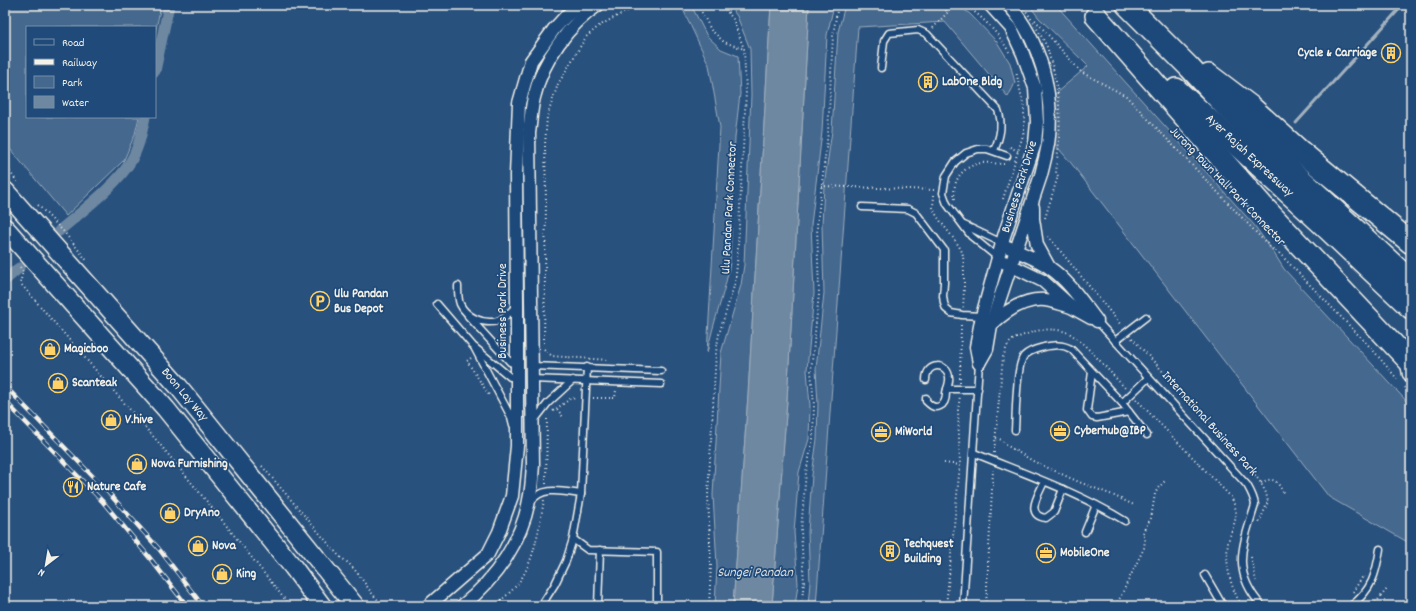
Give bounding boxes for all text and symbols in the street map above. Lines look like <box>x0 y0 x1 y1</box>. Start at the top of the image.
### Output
legend <box>26 26 156 118</box>
text: Road <box>62 35 84 52</box>
building icon: Cycle & Carriage <box>1380 42 1402 64</box>
place label: Cycle & Carriage <box>1298 44 1377 63</box>
text: Railway <box>62 55 98 72</box>
building icon: LabOne Bldg <box>917 71 939 93</box>
place label: LabOne Bldg <box>942 73 1003 92</box>
text: Park <box>62 75 83 92</box>
text: Water <box>62 95 89 112</box>
street label: Ayer Rajah Expressway <box>1201 110 1298 203</box>
street label: Jurong Town Hall Park Connector <box>1164 123 1290 251</box>
street label: Business Park Drive <box>997 138 1043 235</box>
street label: Ulu Pandan Park Connector <box>717 141 743 275</box>
street label: Business Park Drive <box>494 263 513 359</box>
place label: Ulu Pandan Bus Depot <box>334 285 388 319</box>
parking icon: Ulu Pandan Bus Depot <box>309 290 331 312</box>
shop icon: Magicboo <box>39 338 61 360</box>
place label: Magicboo <box>64 340 108 359</box>
street label: Boon Lay Way <box>156 364 213 427</box>
street label: International Business Park <box>1156 367 1262 481</box>
shop icon: Scanteak <box>47 372 69 394</box>
place label: Scanteak <box>72 374 118 393</box>
shop icon: V.hive <box>100 409 122 431</box>
place label: V.hive <box>125 411 153 430</box>
office icon: Cyberhub@IBP <box>1049 420 1071 442</box>
office icon: MiWorld <box>870 421 892 443</box>
place label: Cyberhub@IBP <box>1074 422 1146 441</box>
place label: MiWorld <box>895 423 932 442</box>
shop icon: Nova Furnishing <box>126 453 148 475</box>
place label: Nova Furnishing <box>151 455 228 474</box>
restaurant icon: Nature Cafe <box>62 476 84 498</box>
place label: Nature Cafe <box>87 478 147 497</box>
shop icon: DryAno <box>159 502 181 524</box>
place label: DryAno <box>184 504 220 523</box>
shop icon: Nova <box>187 535 209 557</box>
place label: Techquest Building <box>904 535 954 569</box>
place label: Nova <box>212 537 237 556</box>
building icon: Techquest Building <box>879 540 901 562</box>
office icon: MobileOne <box>1035 542 1057 564</box>
place label: MobileOne <box>1060 544 1110 563</box>
north arrow <box>26 545 66 585</box>
text: N <box>35 563 48 580</box>
shop icon: King <box>211 563 233 585</box>
water label: Sungei Pandan <box>717 563 793 583</box>
place label: King <box>236 565 256 584</box>

